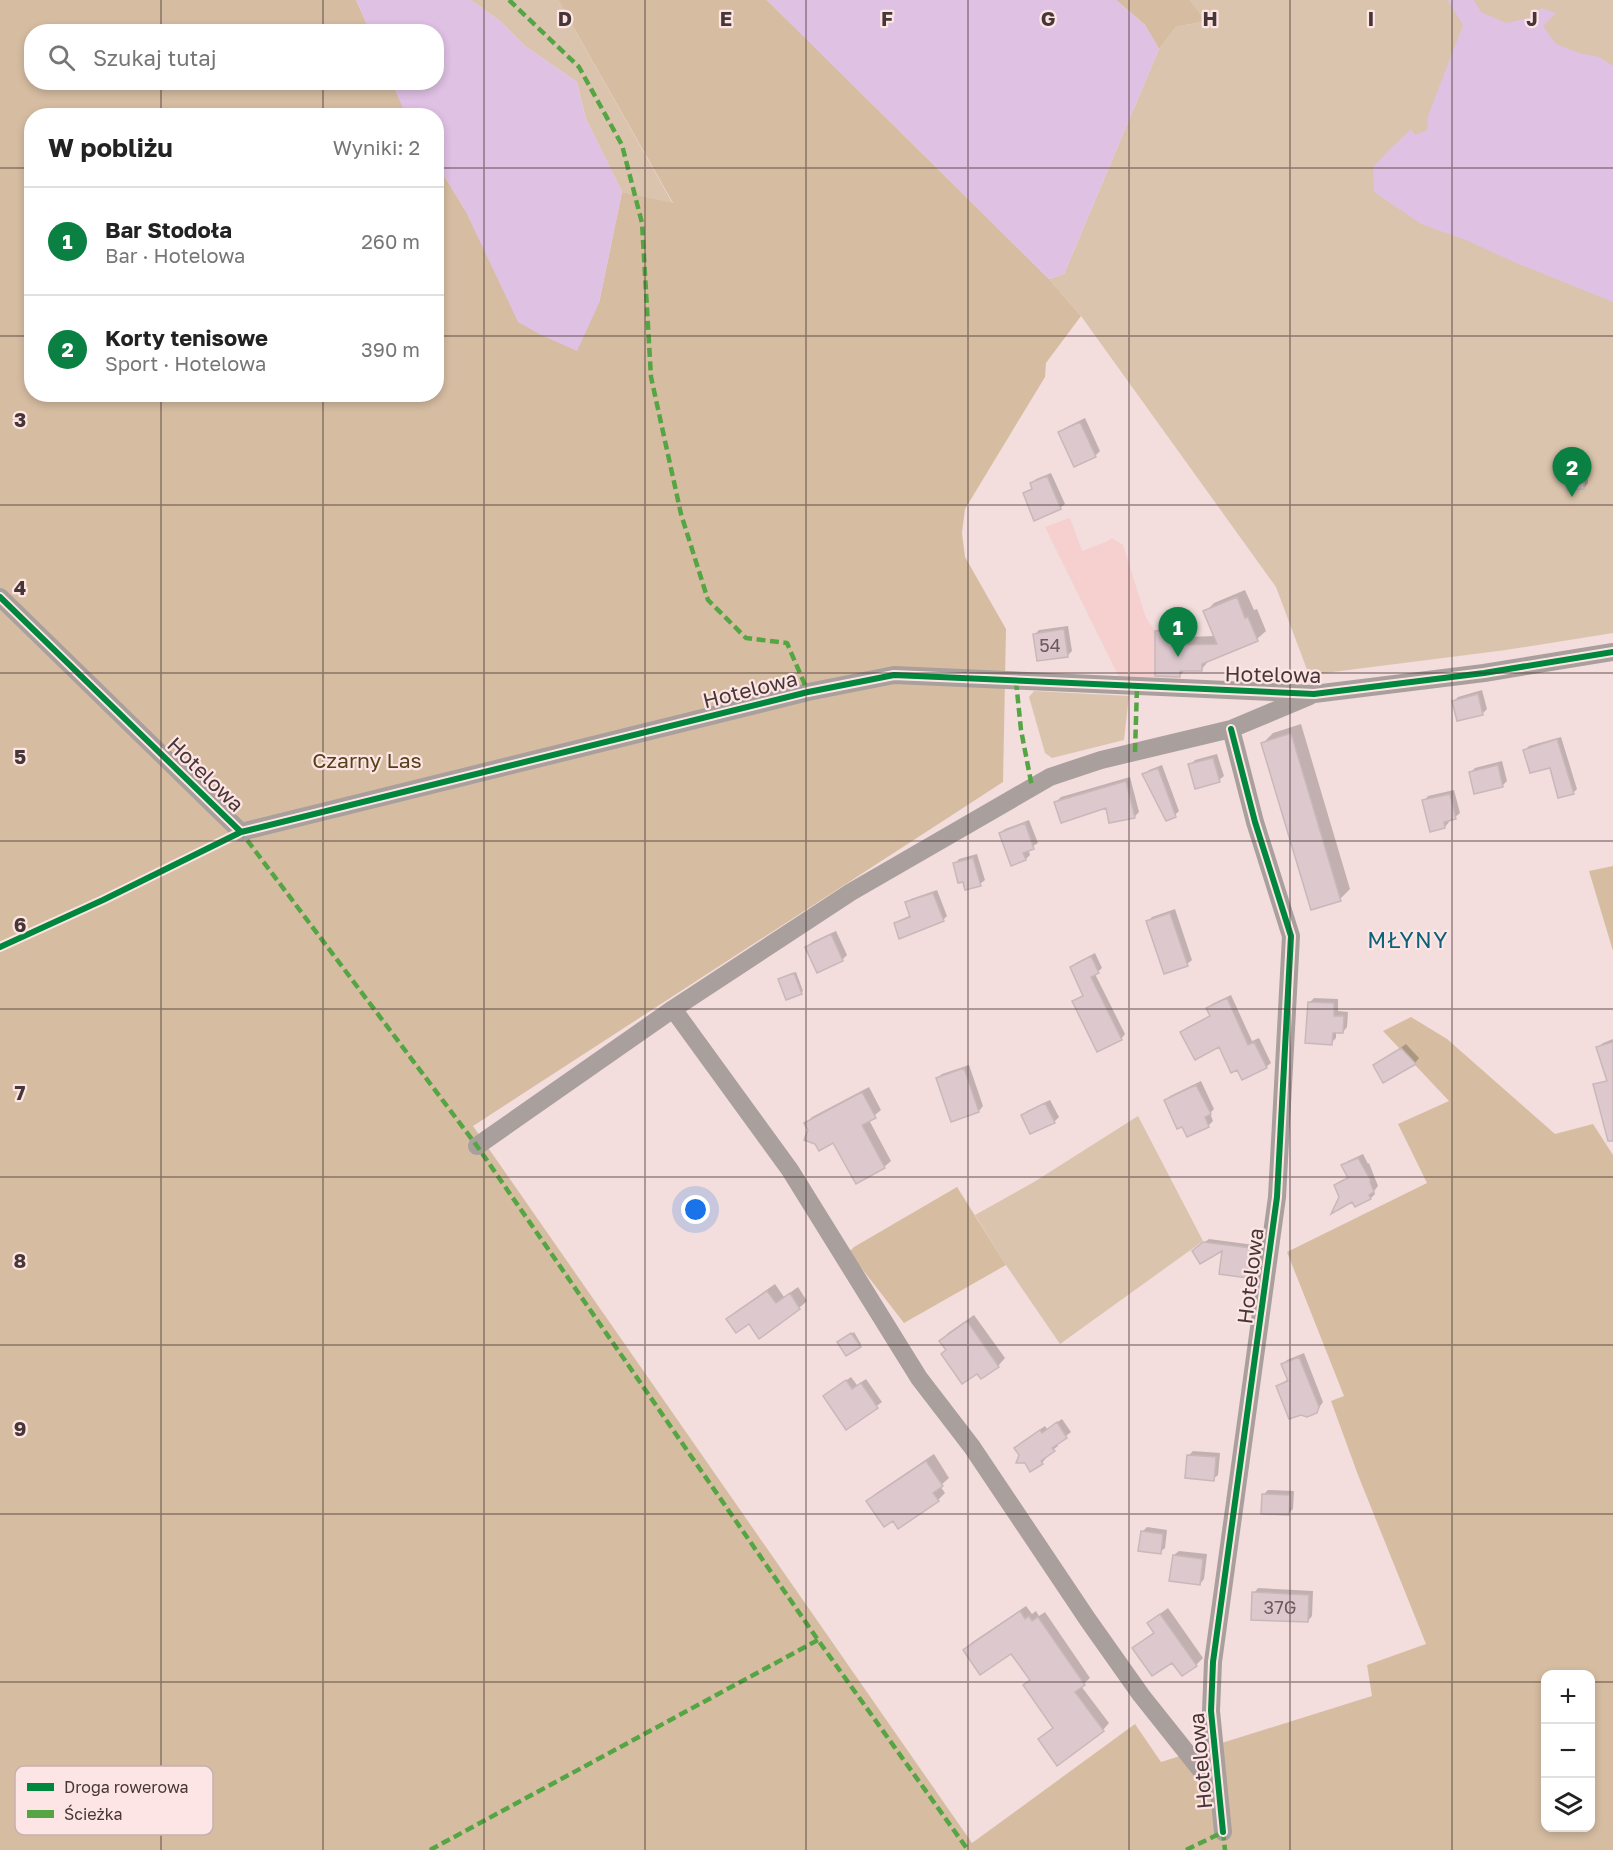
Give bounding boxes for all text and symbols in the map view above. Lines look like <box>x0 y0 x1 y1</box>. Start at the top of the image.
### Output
text: D <box>558 6 572 30</box>
text: E <box>720 6 732 30</box>
text: F <box>881 6 893 30</box>
text: G <box>1041 6 1055 30</box>
text: H <box>1202 6 1218 30</box>
text: I <box>1368 6 1374 30</box>
text: J <box>1526 6 1538 30</box>
search box <box>24 24 444 90</box>
icon: search <box>45 41 78 74</box>
text: Szukaj tutaj <box>93 44 217 71</box>
text: W pobliżu <box>48 132 173 163</box>
text: Wyniki: 2 <box>333 135 420 159</box>
text: Bar Stodoła <box>105 216 232 243</box>
text: 1 <box>62 229 73 253</box>
text: 260 m <box>361 229 420 253</box>
text: Bar · Hotelowa <box>105 243 245 267</box>
text: Korty tenisowe <box>105 324 268 351</box>
text: 2 <box>61 337 74 361</box>
text: 390 m <box>361 337 420 361</box>
text: Sport · Hotelowa <box>105 351 266 375</box>
text: 3 <box>14 407 26 431</box>
pin: 2 <box>1552 448 1592 497</box>
text: 4 <box>14 575 26 599</box>
pin: 1 <box>1158 608 1198 657</box>
house number: 54 <box>1039 634 1061 656</box>
street label: Hotelowa <box>1225 660 1321 688</box>
street label: Hotelowa <box>700 665 800 713</box>
street label: Hotelowa <box>162 731 250 817</box>
text: 5 <box>14 744 26 768</box>
park label: Czarny Las <box>312 747 422 773</box>
text: 6 <box>14 912 26 936</box>
district label: MŁYNY <box>1367 926 1449 953</box>
text: 7 <box>15 1080 26 1104</box>
your location <box>681 1195 710 1224</box>
street label: Hotelowa <box>1231 1227 1269 1325</box>
text: 8 <box>14 1248 26 1272</box>
text: 9 <box>14 1416 26 1440</box>
house number: 37G <box>1264 1596 1296 1618</box>
map controls <box>1541 1670 1595 1832</box>
button: + <box>1541 1670 1595 1724</box>
street label: Hotelowa <box>1183 1712 1217 1810</box>
button: − <box>1541 1724 1595 1778</box>
legend <box>15 1766 213 1835</box>
text: Droga rowerowa <box>64 1777 189 1797</box>
button: layers <box>1541 1778 1595 1832</box>
text: Ścieżka <box>64 1804 123 1824</box>

